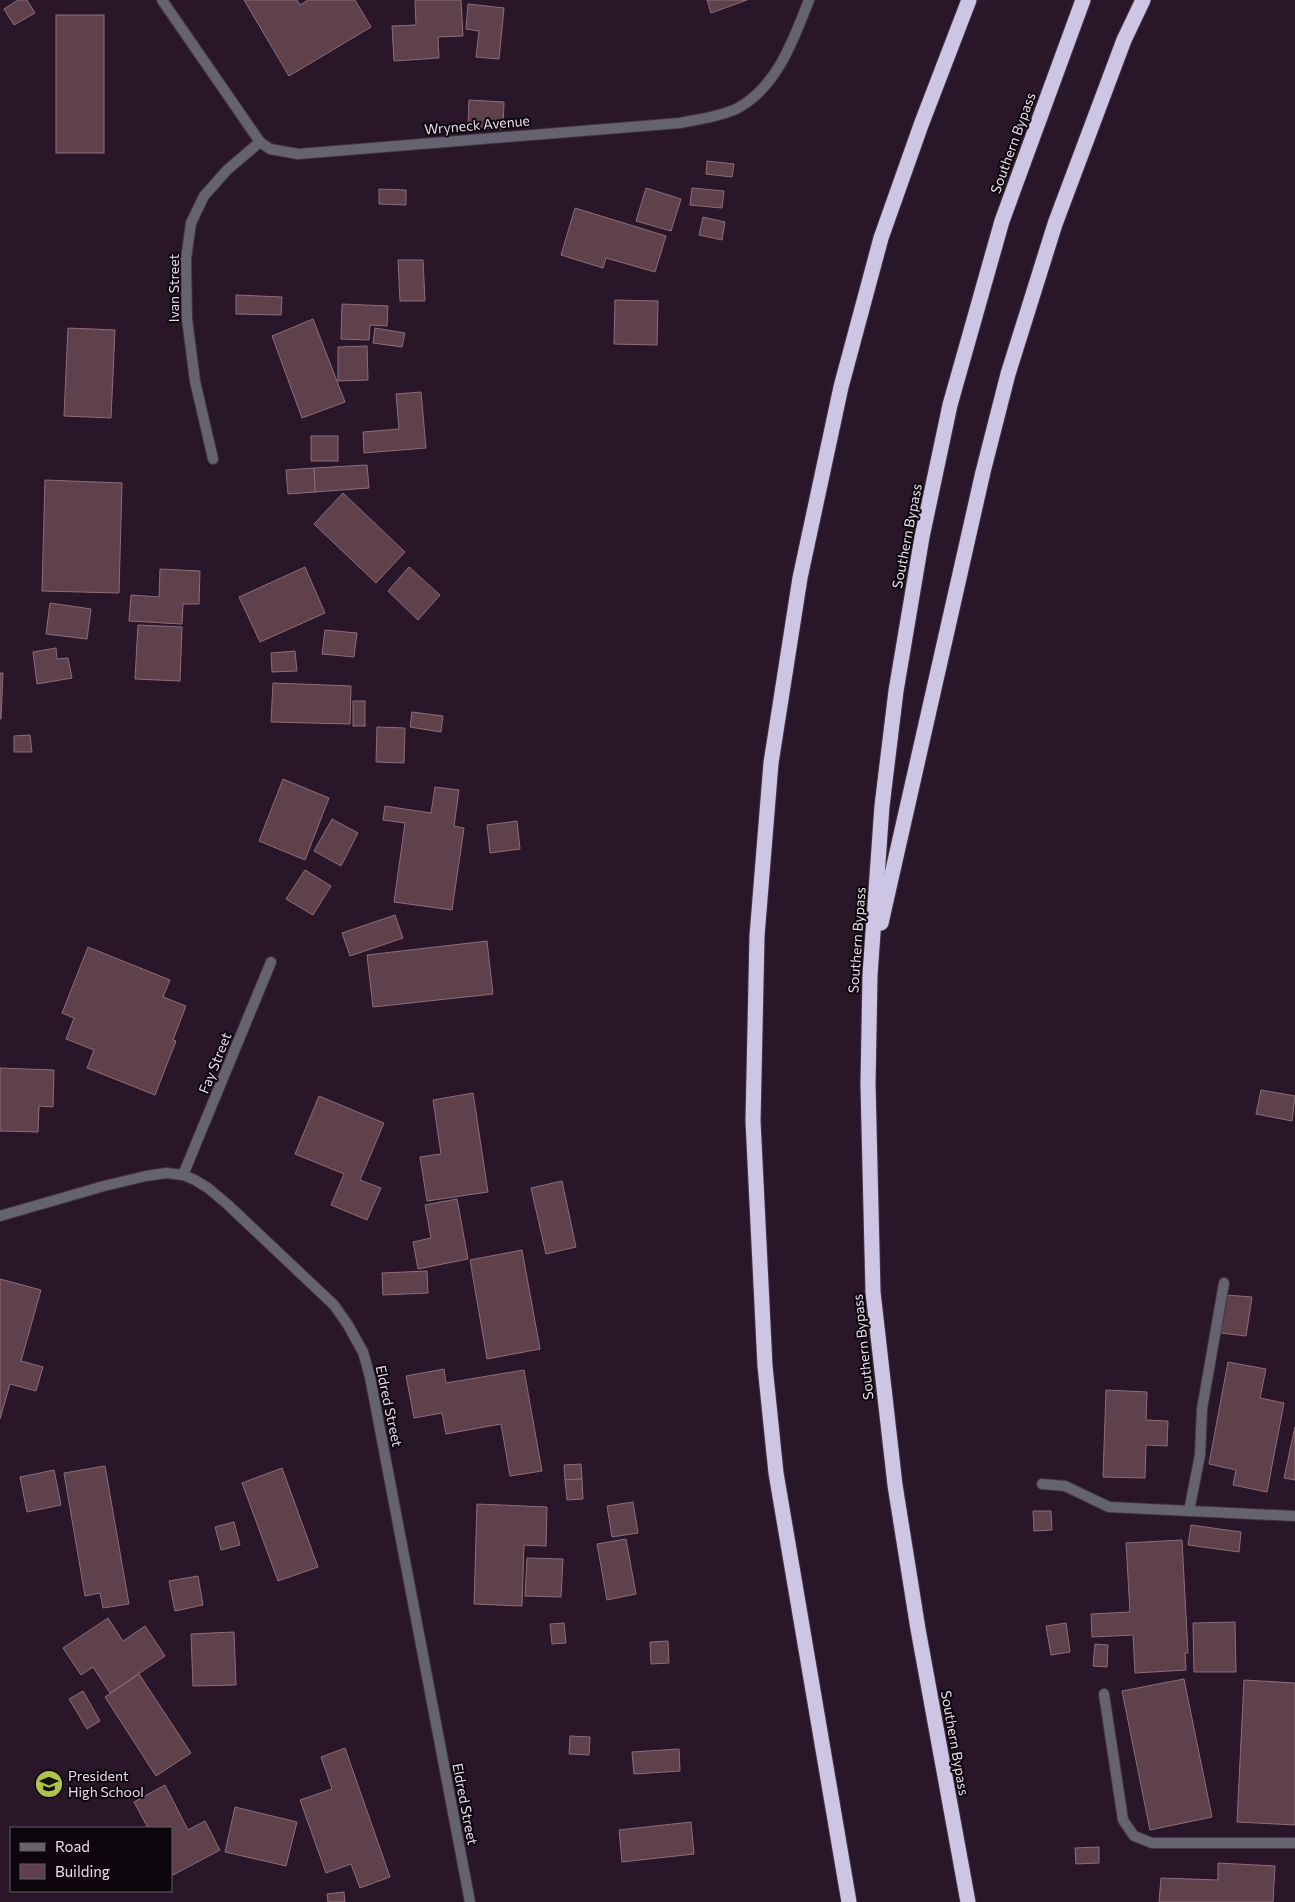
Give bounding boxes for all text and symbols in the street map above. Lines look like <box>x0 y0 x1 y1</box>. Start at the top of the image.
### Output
street label: Southern Bypass <box>986 90 1039 196</box>
street label: Wryneck Avenue <box>424 111 530 138</box>
street label: Ivan Street <box>165 253 182 322</box>
street label: Southern Bypass <box>888 482 925 590</box>
street label: Southern Bypass <box>844 886 869 994</box>
street label: Fay Street <box>195 1030 235 1096</box>
street label: Southern Bypass <box>848 1293 877 1401</box>
street label: Eldred Street <box>373 1364 406 1449</box>
street label: Southern Bypass <box>938 1689 973 1797</box>
street label: Eldred Street <box>449 1762 482 1847</box>
place label: President High School <box>68 1767 144 1800</box>
school or university icon: President High School <box>34 1769 64 1799</box>
legend <box>10 1827 172 1892</box>
text: Road <box>55 1837 90 1855</box>
text: Building <box>55 1862 110 1880</box>

